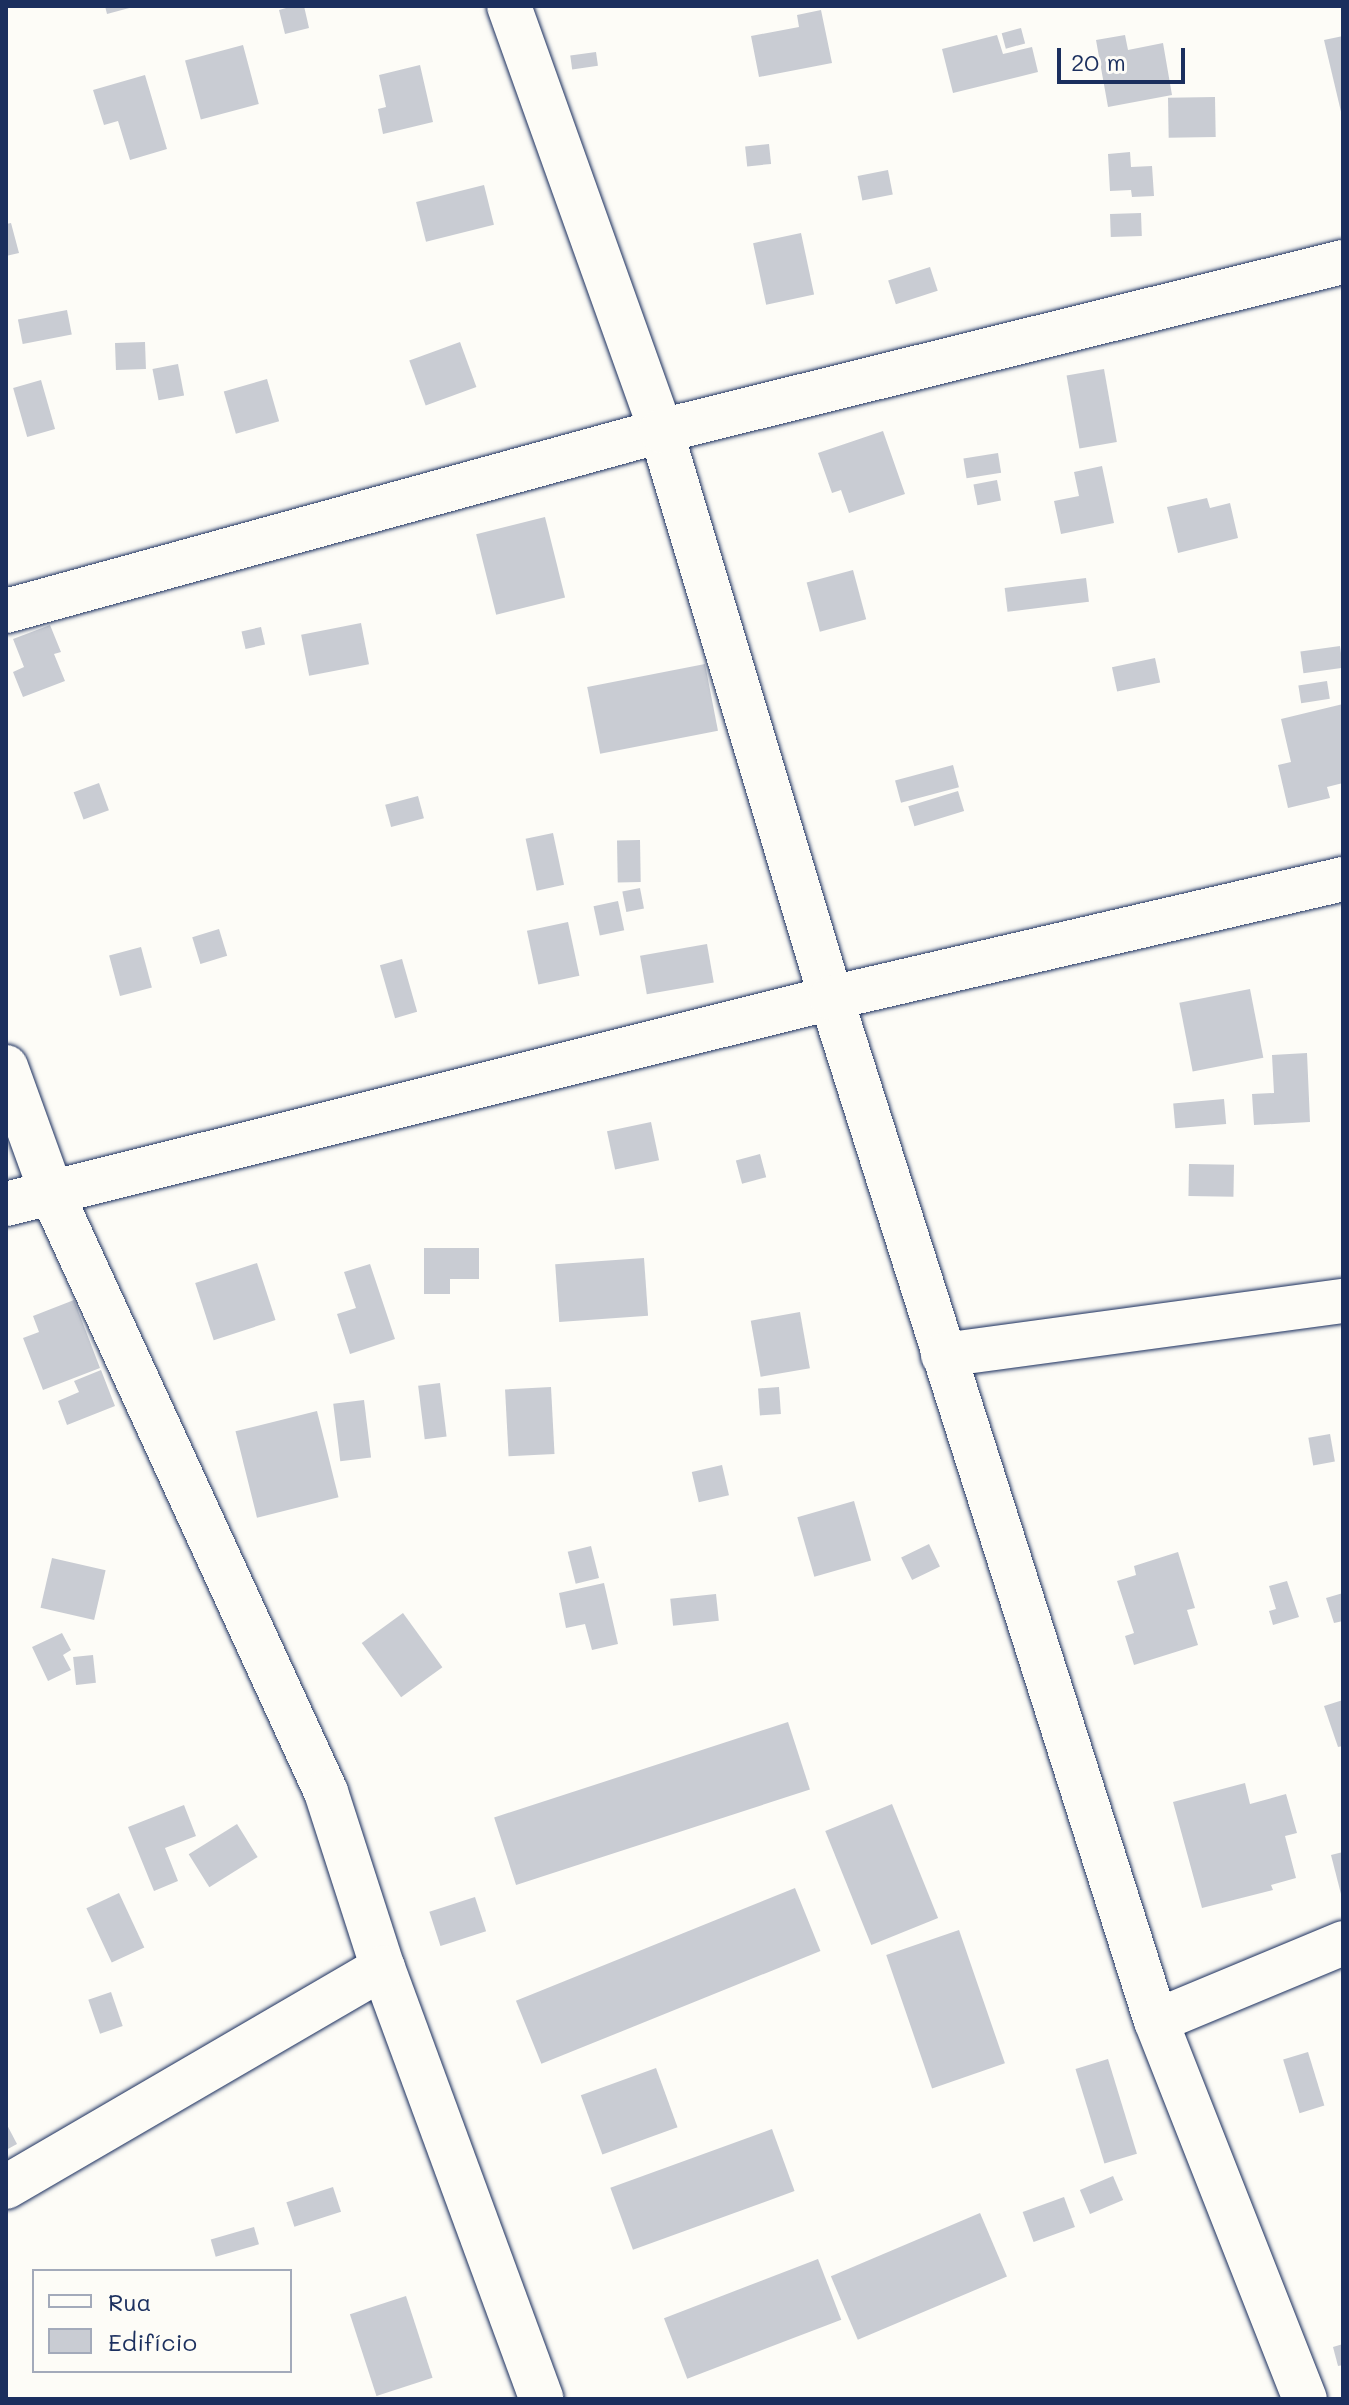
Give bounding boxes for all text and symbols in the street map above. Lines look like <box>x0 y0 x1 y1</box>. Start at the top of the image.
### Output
scale bar <box>1061 32 1189 82</box>
text: 20 m <box>1071 46 1126 77</box>
legend <box>32 2269 292 2373</box>
text: Rua <box>108 2286 151 2317</box>
text: Edifício <box>108 2326 197 2357</box>

